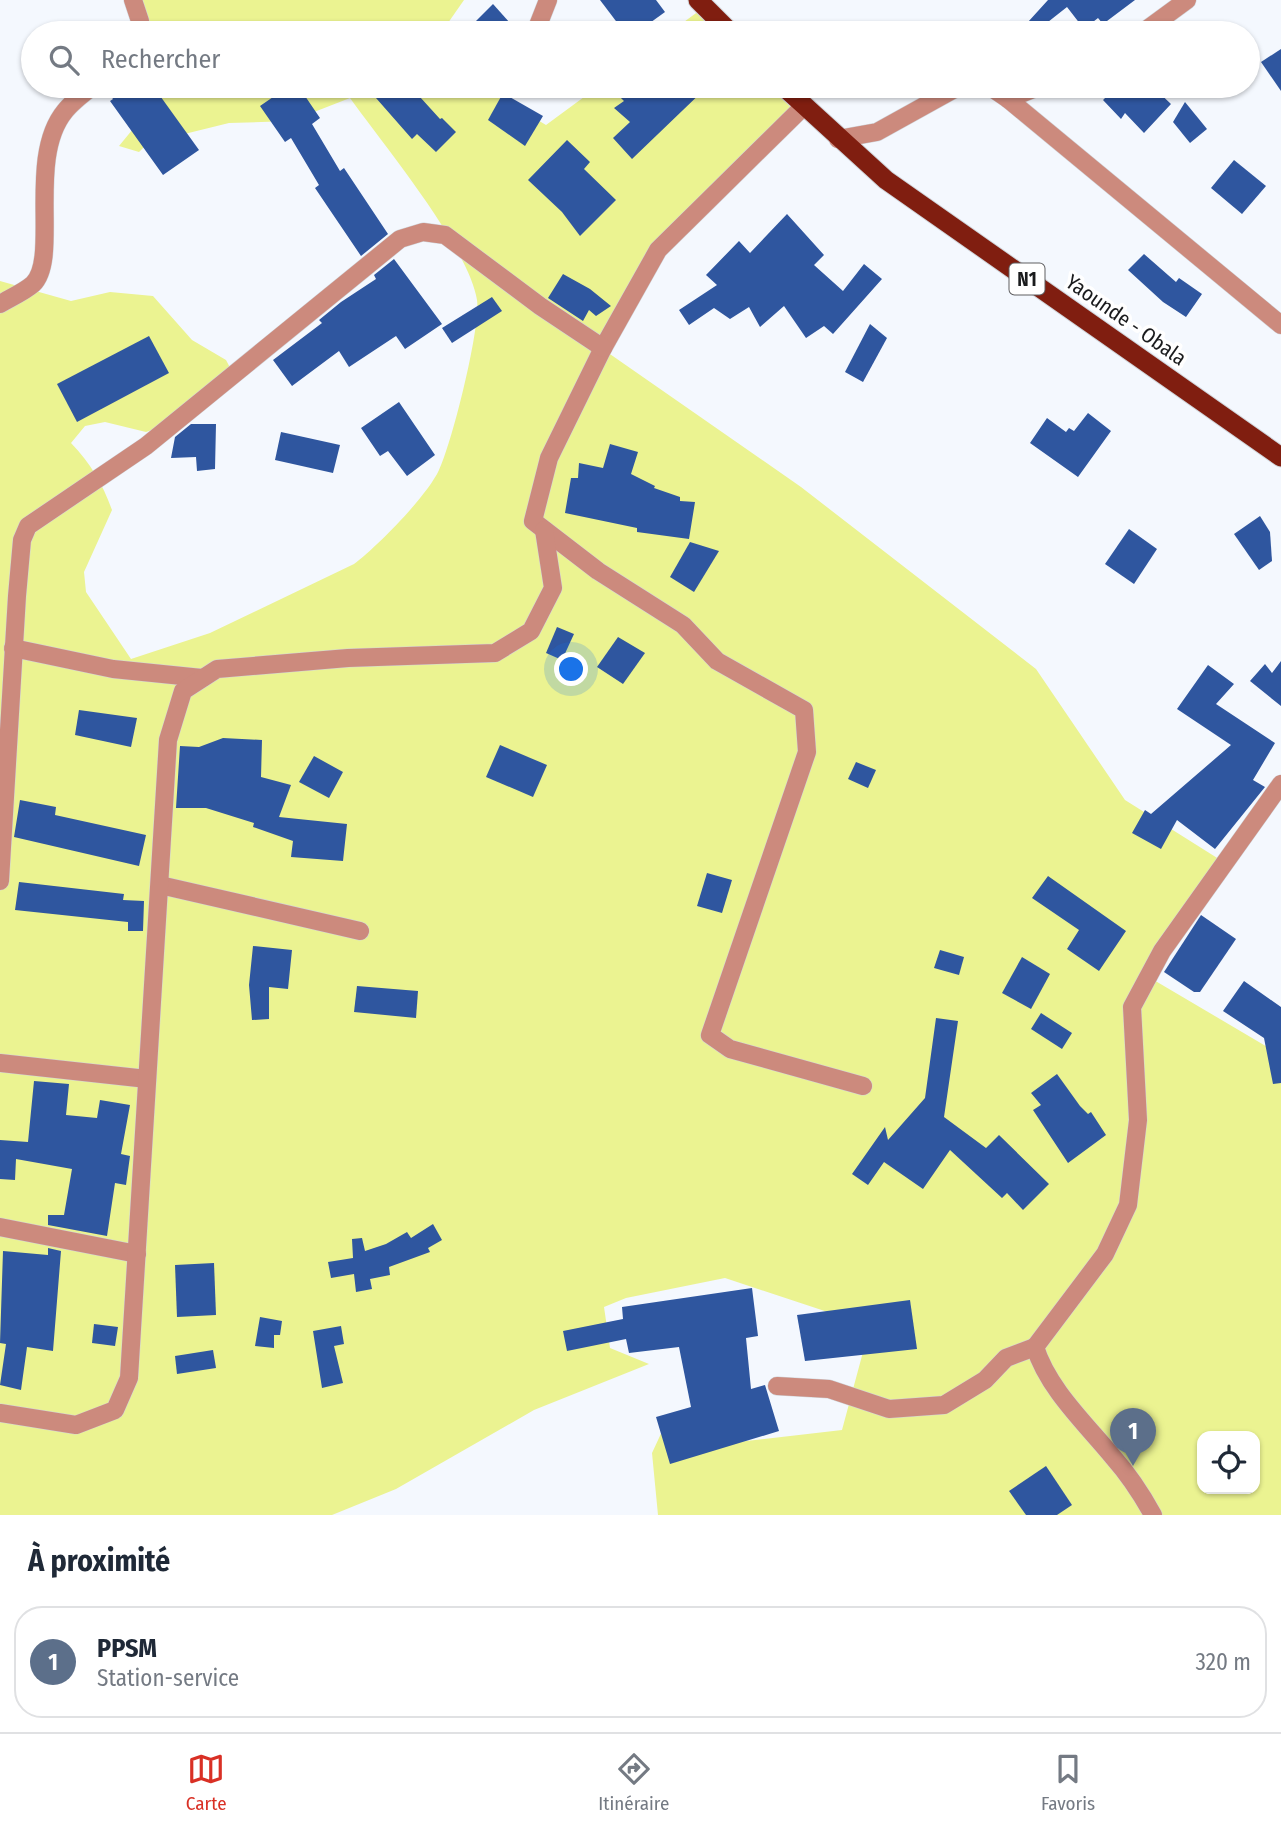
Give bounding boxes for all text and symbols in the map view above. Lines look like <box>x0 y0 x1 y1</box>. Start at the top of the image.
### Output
search box <box>21 21 1260 98</box>
icon: search <box>45 41 83 79</box>
text: Rechercher <box>101 44 220 75</box>
road number: N1 <box>1010 264 1044 294</box>
street label: Yaounde - Obala <box>1061 269 1191 371</box>
your location <box>554 652 588 686</box>
pin: 1 <box>1110 1408 1156 1466</box>
map controls <box>1197 1431 1260 1494</box>
button: locate <box>1197 1431 1260 1494</box>
text: À proximité <box>28 1543 170 1579</box>
text: PPSM <box>97 1633 157 1664</box>
text: 1 <box>48 1648 58 1676</box>
text: 320 m <box>1196 1648 1251 1676</box>
text: Station-service <box>97 1664 239 1692</box>
tab: Carte <box>186 1750 227 1815</box>
tab: Itinéraire <box>598 1750 669 1815</box>
tab: Favoris <box>1041 1750 1095 1815</box>

